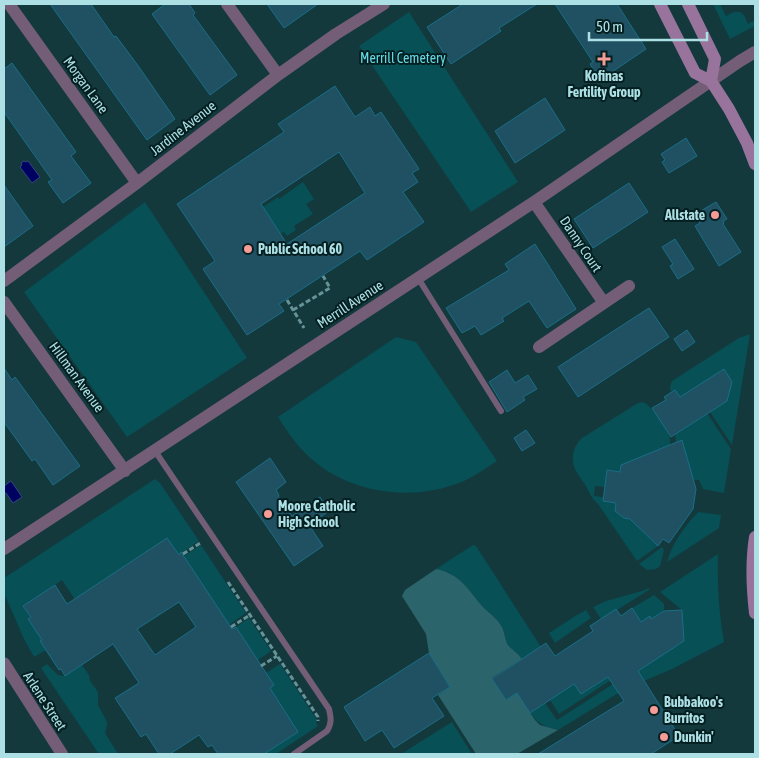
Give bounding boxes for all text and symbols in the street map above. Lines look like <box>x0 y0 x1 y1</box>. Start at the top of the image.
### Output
scale bar <box>589 10 706 42</box>
text: 50 m <box>596 18 623 35</box>
park label: Merrill Cemetery <box>360 50 446 66</box>
marker: Kofinas Fertility Group <box>597 52 611 66</box>
street label: Morgan Lane <box>60 54 112 116</box>
place label: Kofinas Fertility Group <box>567 68 641 100</box>
street label: Jardine Avenue <box>147 97 219 159</box>
place label: Allstate <box>664 207 705 223</box>
marker: Allstate <box>709 209 721 221</box>
street label: Danny Court <box>557 213 605 275</box>
place label: Public School 60 <box>258 241 343 257</box>
marker: Public School 60 <box>242 243 254 255</box>
street label: Merrill Avenue <box>314 277 386 331</box>
street label: Hillman Avenue <box>46 339 108 415</box>
place label: Moore Catholic High School <box>278 498 356 530</box>
marker: Moore Catholic High School <box>262 508 274 520</box>
street label: Arlene Street <box>20 669 70 733</box>
place label: Bubbakoo's Burritos <box>664 694 723 726</box>
marker: Bubbakoo's Burritos <box>648 704 660 716</box>
place label: Dunkin' <box>674 729 714 745</box>
marker: Dunkin' <box>658 731 670 743</box>

